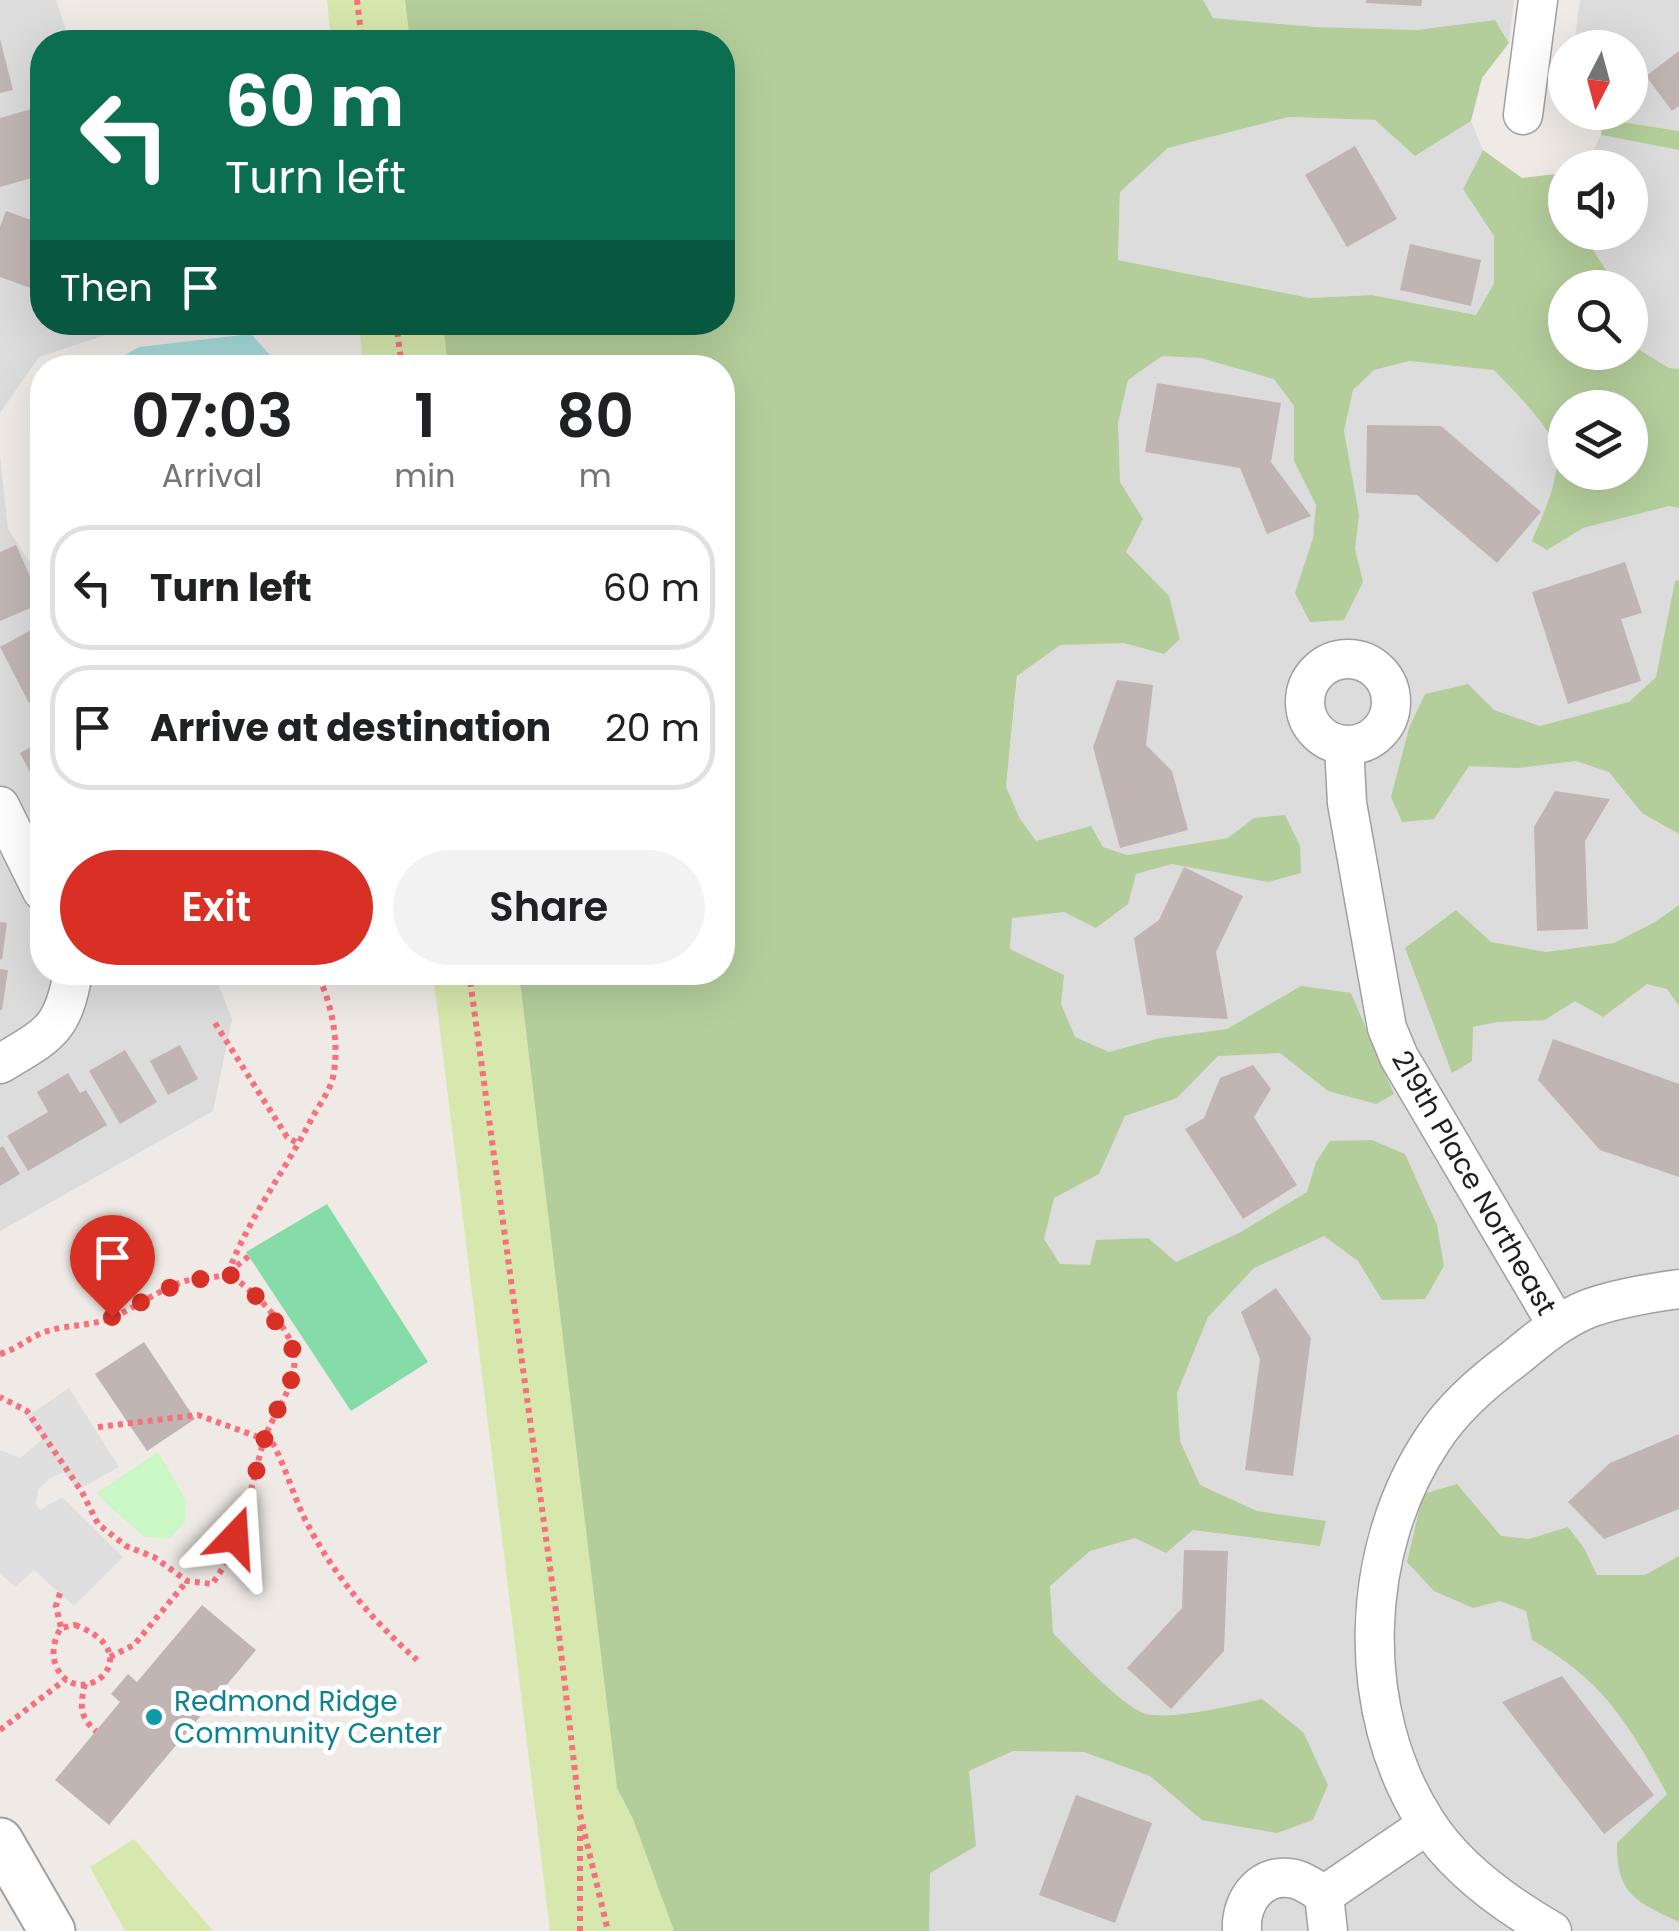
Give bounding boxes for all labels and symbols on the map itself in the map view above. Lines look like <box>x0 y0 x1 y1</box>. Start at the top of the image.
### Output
north arrow <box>1548 30 1648 130</box>
street label: 219th Place Northeast <box>1382 1044 1566 1322</box>
pin <box>70 1215 155 1318</box>
position arrow <box>183 1485 287 1589</box>
place label: Redmond Ridge Community Center <box>174 1682 442 1753</box>
marker: Redmond Ridge Community Center <box>143 1706 165 1728</box>

